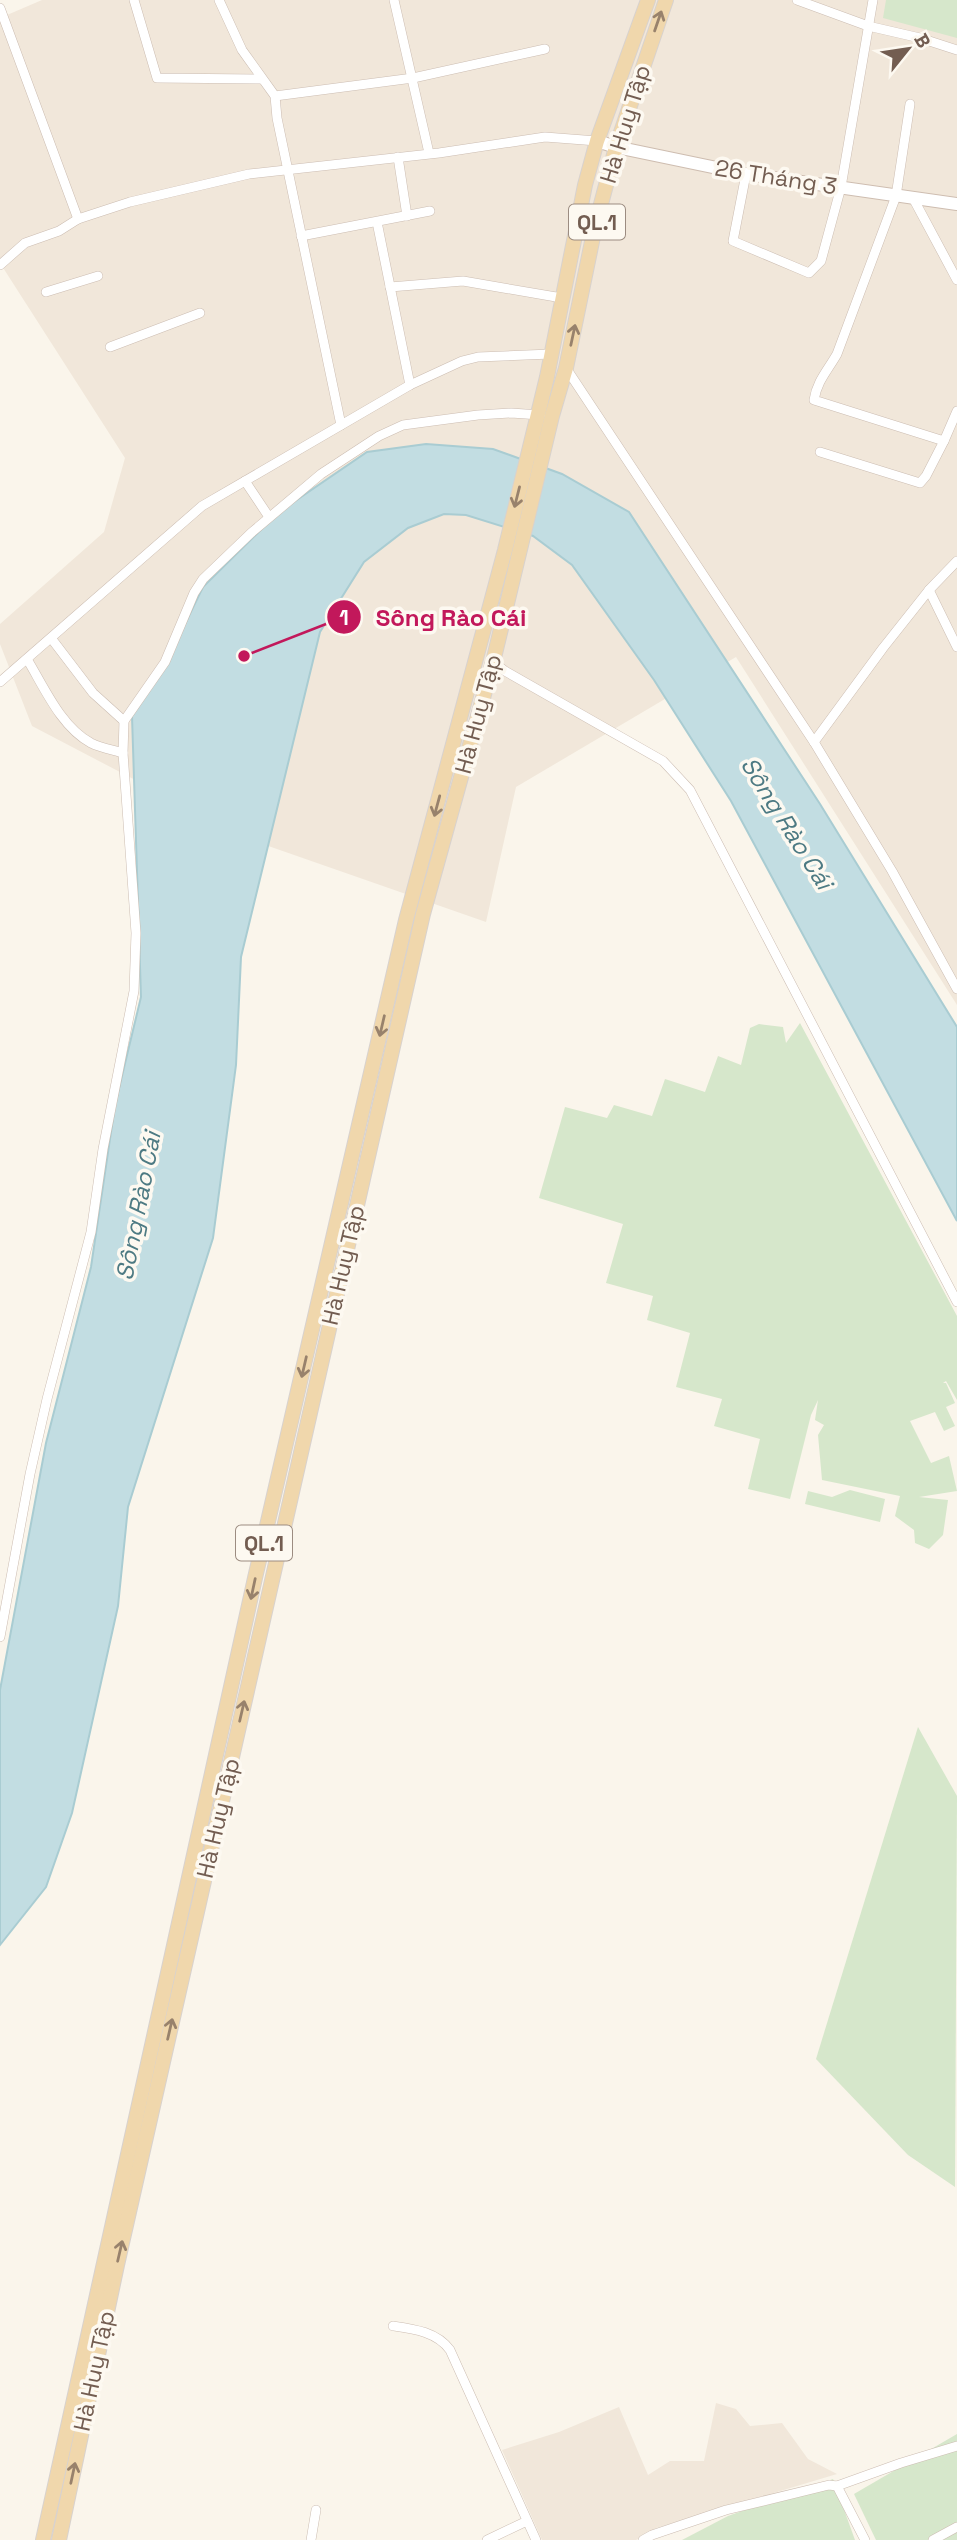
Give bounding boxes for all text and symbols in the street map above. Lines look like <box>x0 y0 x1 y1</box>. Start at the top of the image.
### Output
one-way arrow <box>653 11 665 33</box>
north arrow <box>873 14 943 84</box>
text: B <box>908 29 936 52</box>
street label: Hà Huy Tập <box>593 61 657 187</box>
street label: 26 Tháng 3 <box>713 153 839 201</box>
road number: QL.1 <box>569 204 625 240</box>
one-way arrow <box>567 324 581 347</box>
one-way arrow <box>510 485 523 508</box>
callout: Sông Rào Cái <box>327 595 541 640</box>
text: Sông Rào Cái <box>376 602 526 633</box>
text: 1 <box>339 604 349 631</box>
street label: Hà Huy Tập <box>448 651 508 777</box>
water label: Sông Rào Cái <box>734 751 842 898</box>
one-way arrow <box>430 794 443 816</box>
one-way arrow <box>375 1014 388 1037</box>
water label: Sông Rào Cái <box>108 1126 168 1283</box>
street label: Hà Huy Tập <box>315 1202 371 1328</box>
one-way arrow <box>297 1356 310 1378</box>
road number: QL.1 <box>236 1526 292 1560</box>
one-way arrow <box>246 1577 259 1600</box>
one-way arrow <box>236 1700 250 1723</box>
street label: Hà Huy Tập <box>190 1755 246 1881</box>
one-way arrow <box>164 2018 178 2041</box>
one-way arrow <box>114 2240 127 2263</box>
street label: Hà Huy Tập <box>67 2308 121 2434</box>
one-way arrow <box>67 2462 80 2485</box>

